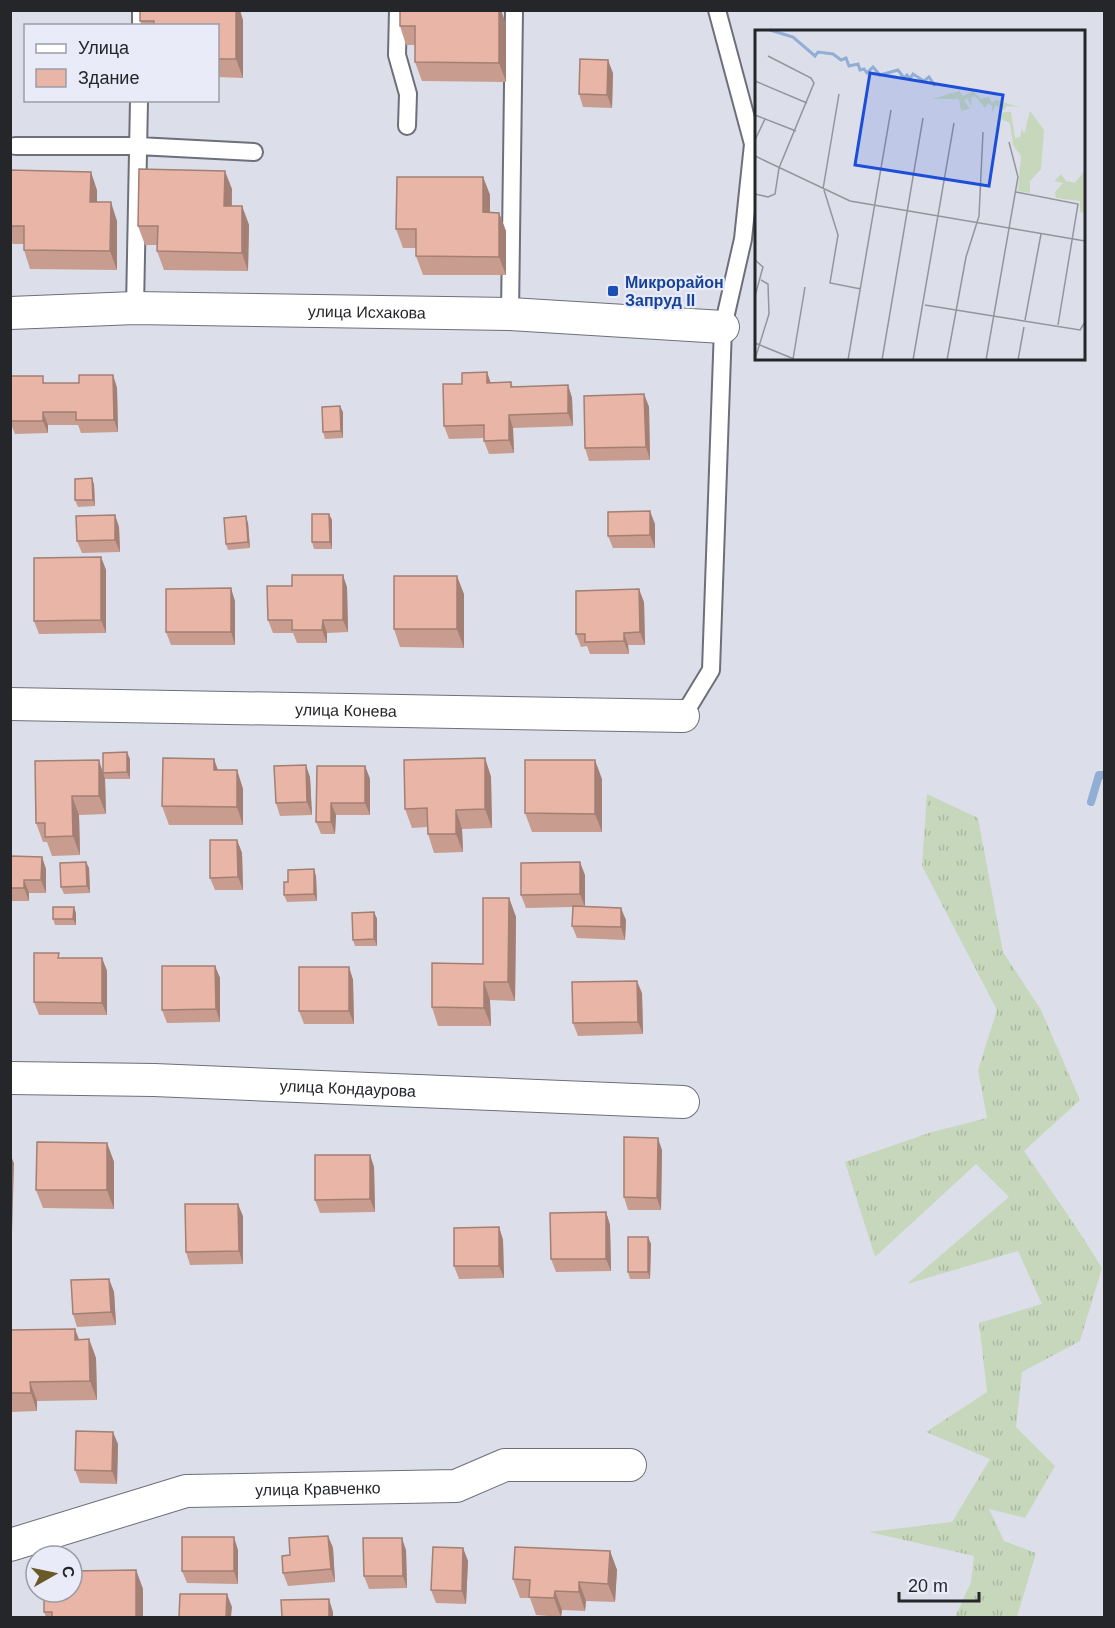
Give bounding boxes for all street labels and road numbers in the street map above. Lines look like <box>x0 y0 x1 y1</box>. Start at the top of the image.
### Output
street label: улица Исхакова <box>308 303 426 322</box>
street label: улица Конева <box>295 701 397 720</box>
street label: улица Кондаурова <box>279 1077 416 1100</box>
street label: улица Кравченко <box>255 1479 381 1499</box>

